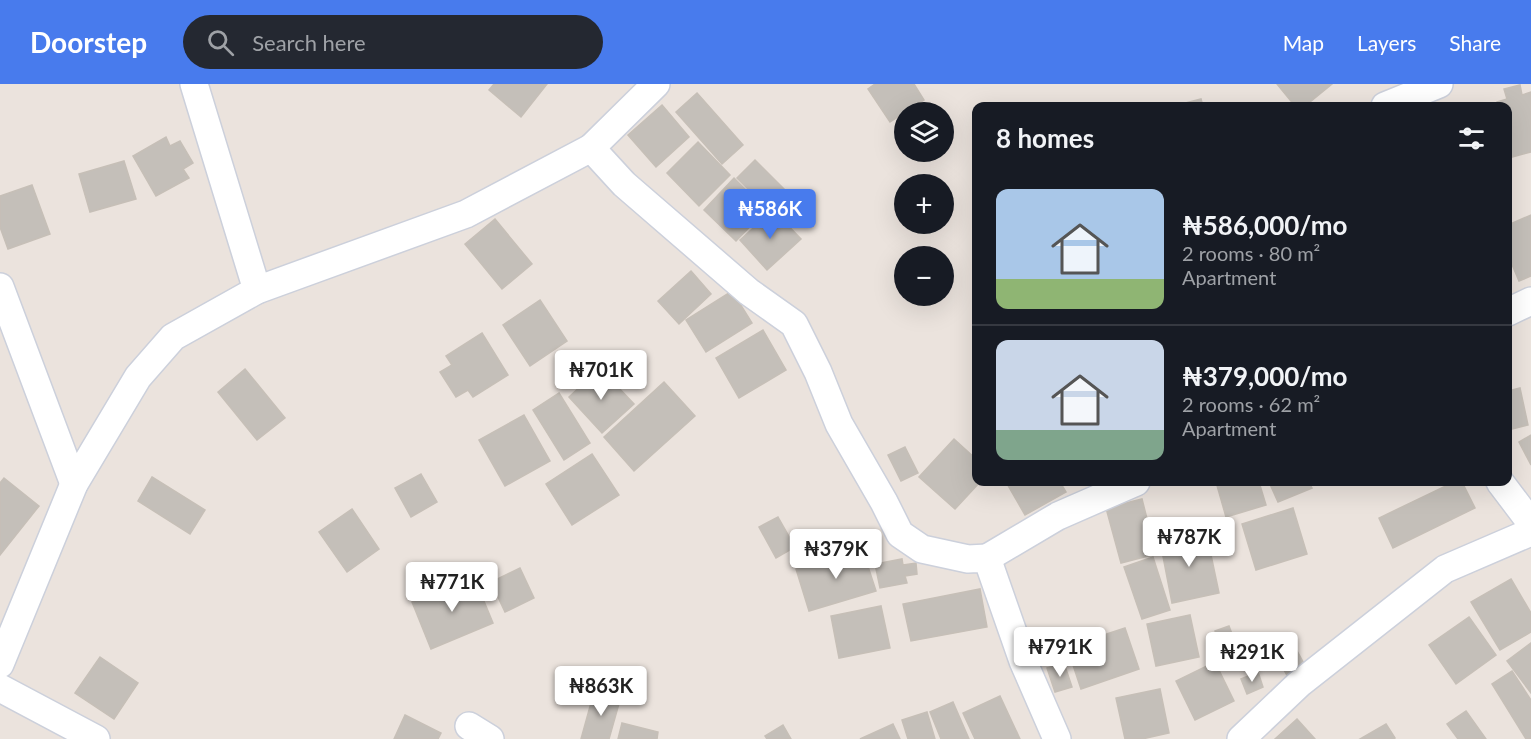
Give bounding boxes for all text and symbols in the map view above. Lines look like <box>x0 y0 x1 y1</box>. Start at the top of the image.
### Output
search box <box>183 15 603 69</box>
text: Doorstep <box>30 25 147 59</box>
icon: search <box>204 26 237 59</box>
text: Search here <box>252 29 366 56</box>
text: Map <box>1283 30 1324 55</box>
text: Layers <box>1357 30 1416 55</box>
text: Share <box>1449 30 1501 55</box>
map controls <box>894 102 954 306</box>
button: layers <box>894 102 954 162</box>
text: 8 homes <box>996 122 1094 154</box>
icon: filters <box>1455 122 1488 155</box>
button: + <box>894 174 954 234</box>
pin: ₦586K <box>728 189 812 240</box>
text: ₦586K <box>738 196 802 220</box>
text: ₦586,000/mo <box>1182 209 1347 241</box>
icon: home <box>1044 213 1116 285</box>
text: 2 rooms · 80 m² <box>1182 241 1320 265</box>
button: − <box>894 246 954 306</box>
text: Apartment <box>1182 265 1276 289</box>
pin: ₦701K <box>559 350 643 401</box>
text: ₦701K <box>569 357 633 381</box>
text: ₦379,000/mo <box>1182 360 1347 392</box>
icon: home <box>1044 364 1116 436</box>
text: 2 rooms · 62 m² <box>1182 392 1320 416</box>
text: Apartment <box>1182 416 1276 440</box>
pin: ₦787K <box>1147 517 1231 568</box>
text: ₦787K <box>1157 524 1221 548</box>
pin: ₦379K <box>794 529 878 580</box>
text: ₦379K <box>804 536 868 560</box>
pin: ₦771K <box>410 562 494 613</box>
text: ₦771K <box>420 569 484 593</box>
pin: ₦791K <box>1018 627 1102 678</box>
pin: ₦291K <box>1210 632 1294 683</box>
text: ₦791K <box>1028 634 1092 658</box>
text: ₦291K <box>1220 639 1284 663</box>
pin: ₦863K <box>559 666 643 717</box>
text: ₦863K <box>569 673 633 697</box>

